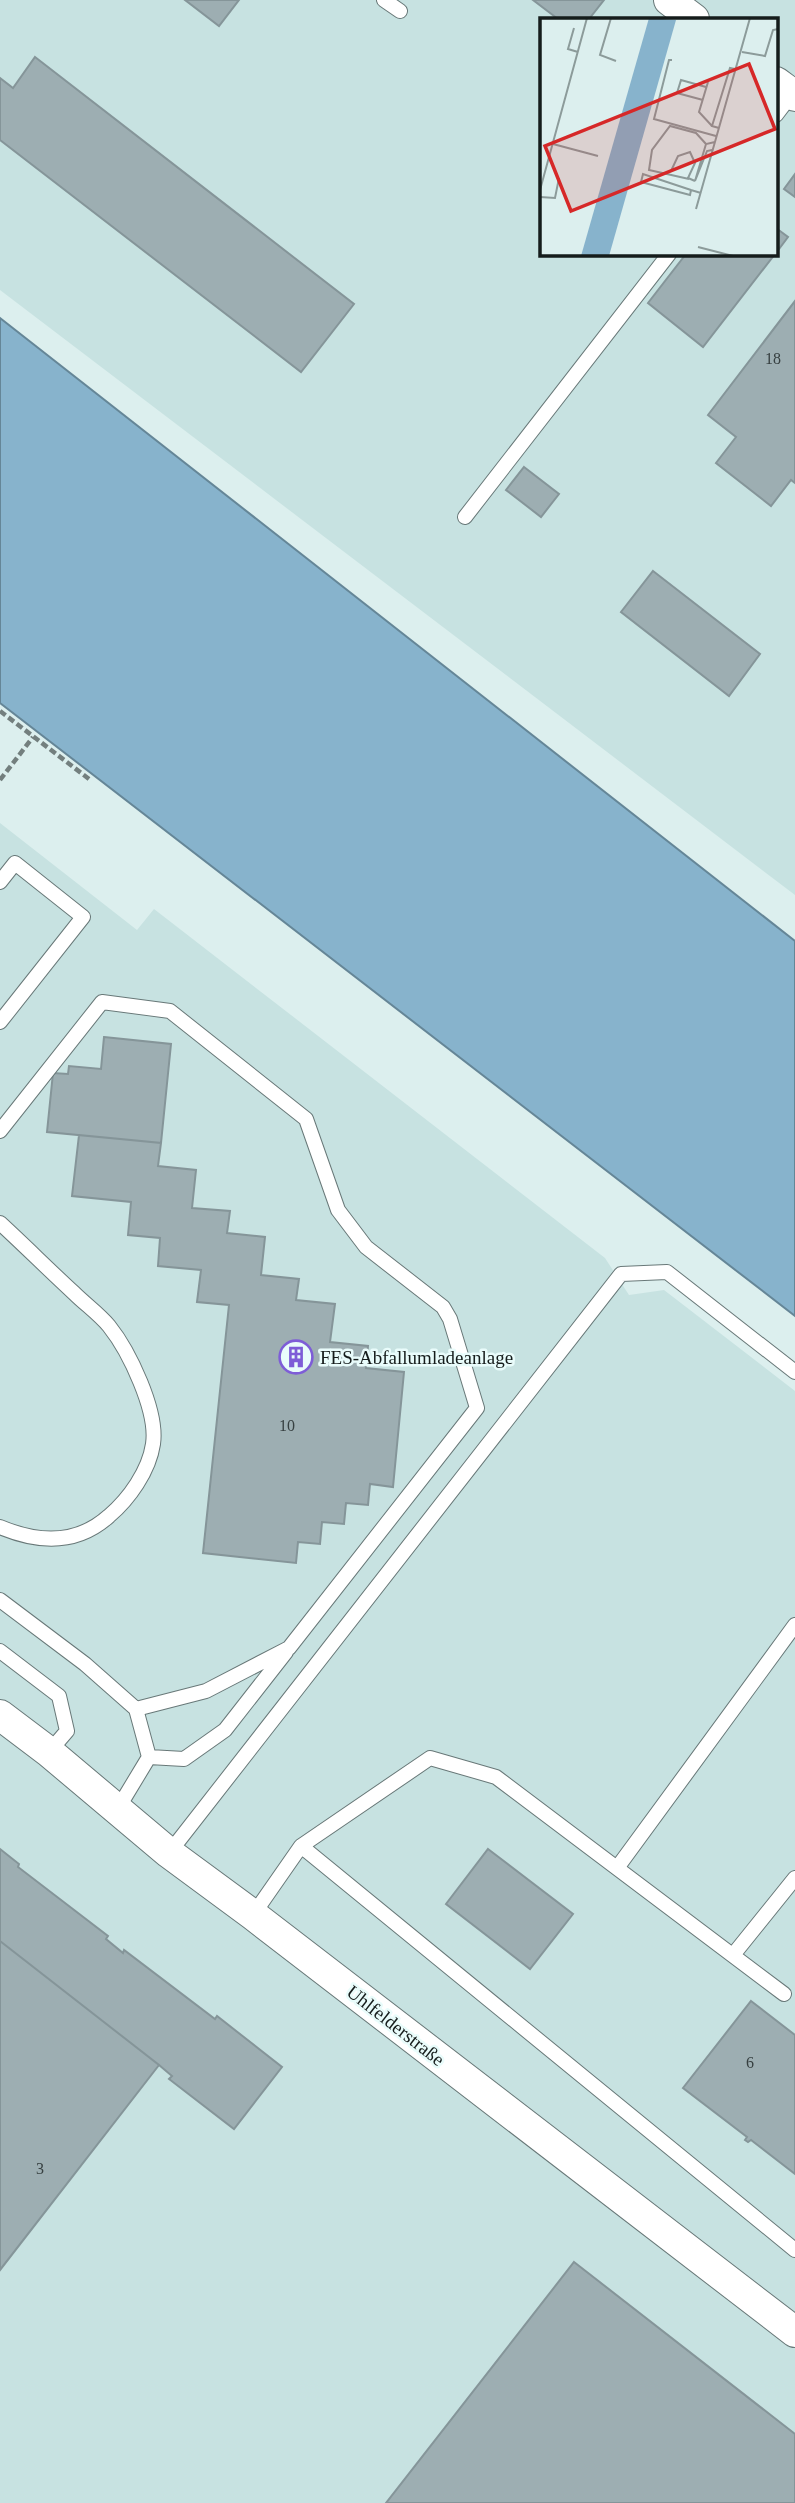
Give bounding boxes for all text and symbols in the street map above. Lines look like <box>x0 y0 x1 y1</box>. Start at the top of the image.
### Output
inset map <box>540 18 778 256</box>
house number: 18 <box>765 350 781 367</box>
building icon: FES-Abfallumladeanlage <box>277 1338 315 1376</box>
place label: FES-Abfallumladeanlage <box>320 1347 513 1368</box>
house number: 10 <box>279 1417 295 1434</box>
street label: Uhlfelderstraße <box>343 1981 449 2070</box>
house number: 6 <box>746 2054 754 2071</box>
house number: 3 <box>36 2160 44 2177</box>

